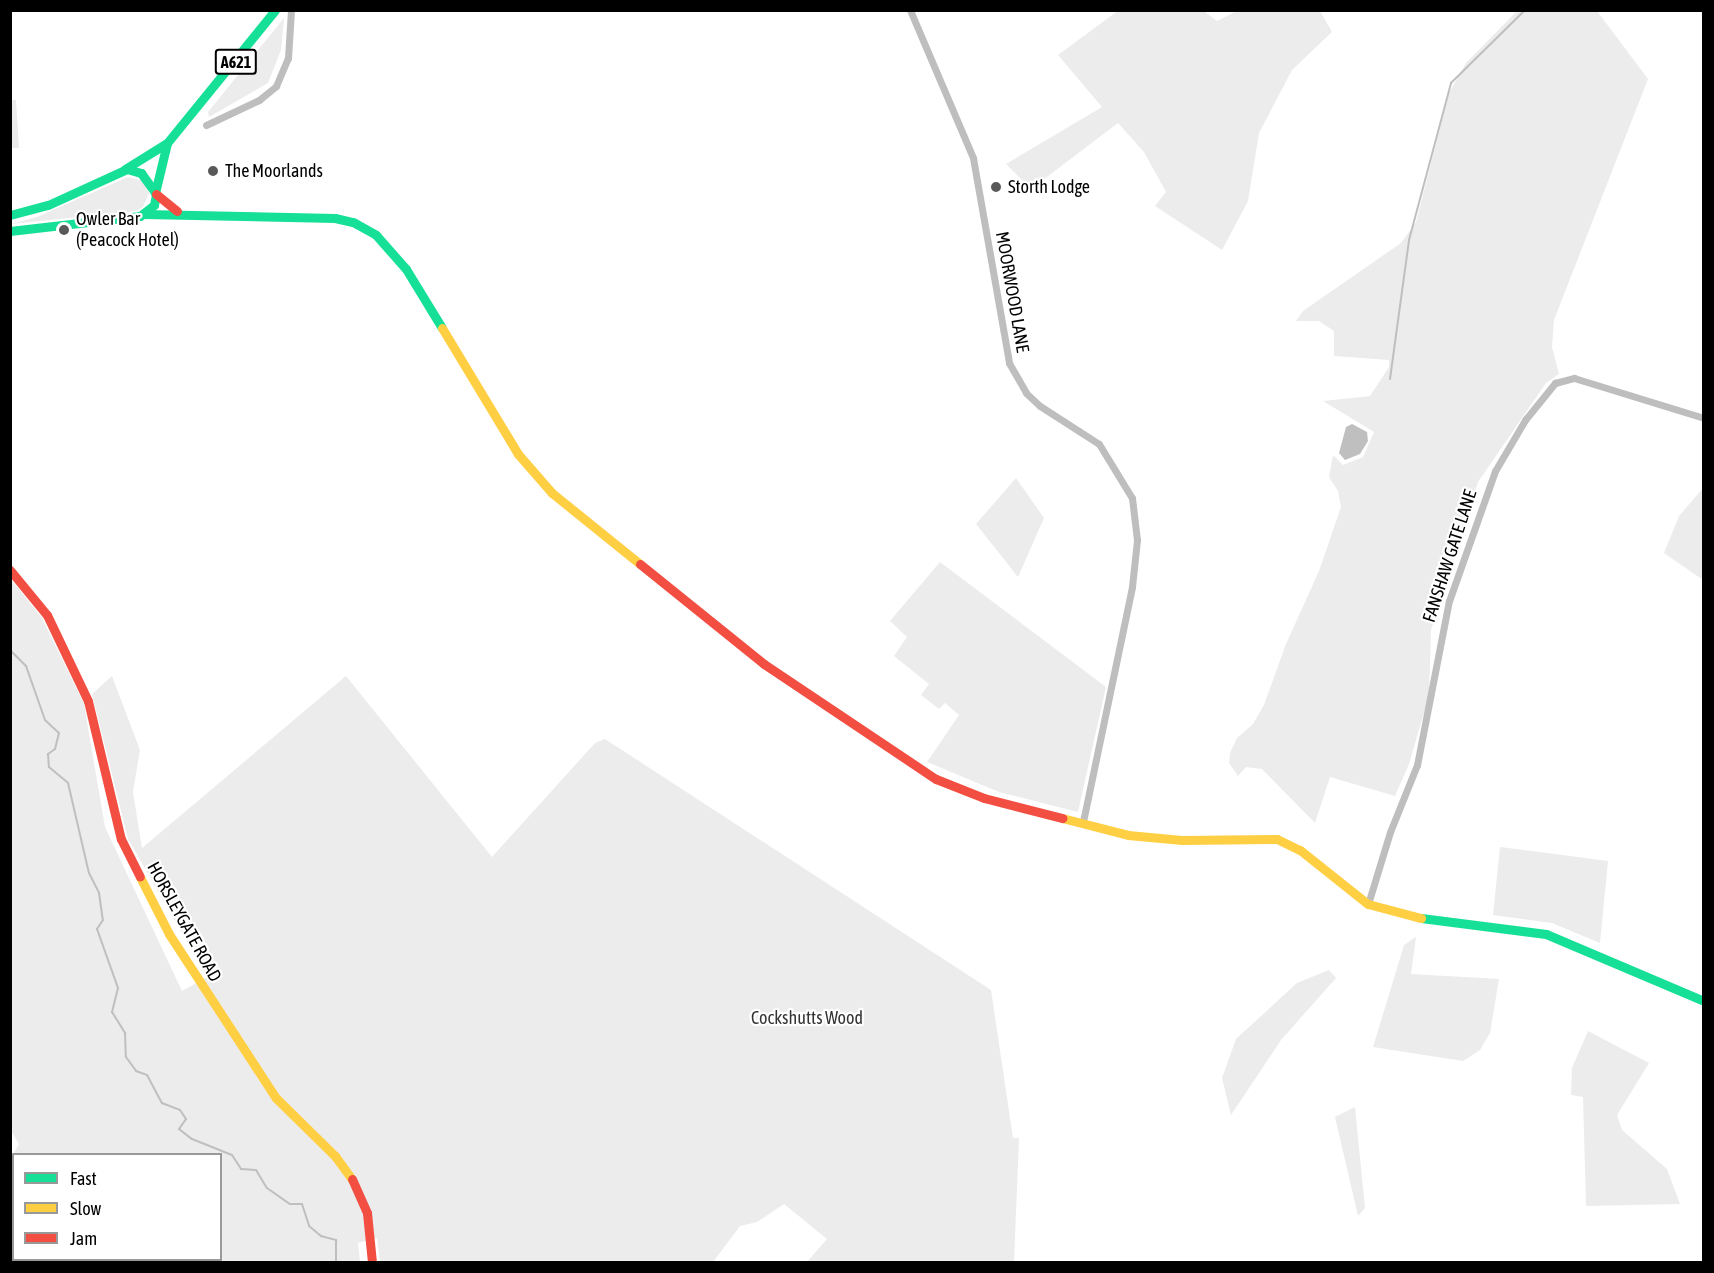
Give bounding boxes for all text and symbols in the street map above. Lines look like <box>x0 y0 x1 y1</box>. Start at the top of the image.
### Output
road number: A621 <box>214 49 258 75</box>
place label: The Moorlands <box>225 160 323 182</box>
marker: The Moorlands <box>206 164 220 178</box>
place label: Storth Lodge <box>1008 176 1090 198</box>
marker: Storth Lodge <box>989 180 1003 194</box>
place label: Owler Bar (Peacock Hotel) <box>76 209 179 252</box>
marker: Owler Bar (Peacock Hotel) <box>57 223 71 237</box>
street label: MOORWOOD LANE <box>991 230 1033 354</box>
street label: FANSHAW GATE LANE <box>1418 487 1482 625</box>
street label: HORSLEYGATE ROAD <box>142 858 226 986</box>
park label: Cockshutts Wood <box>751 1007 863 1029</box>
legend <box>12 1153 222 1261</box>
text: Fast <box>70 1168 97 1189</box>
text: Slow <box>70 1198 101 1219</box>
text: Jam <box>70 1228 97 1249</box>

